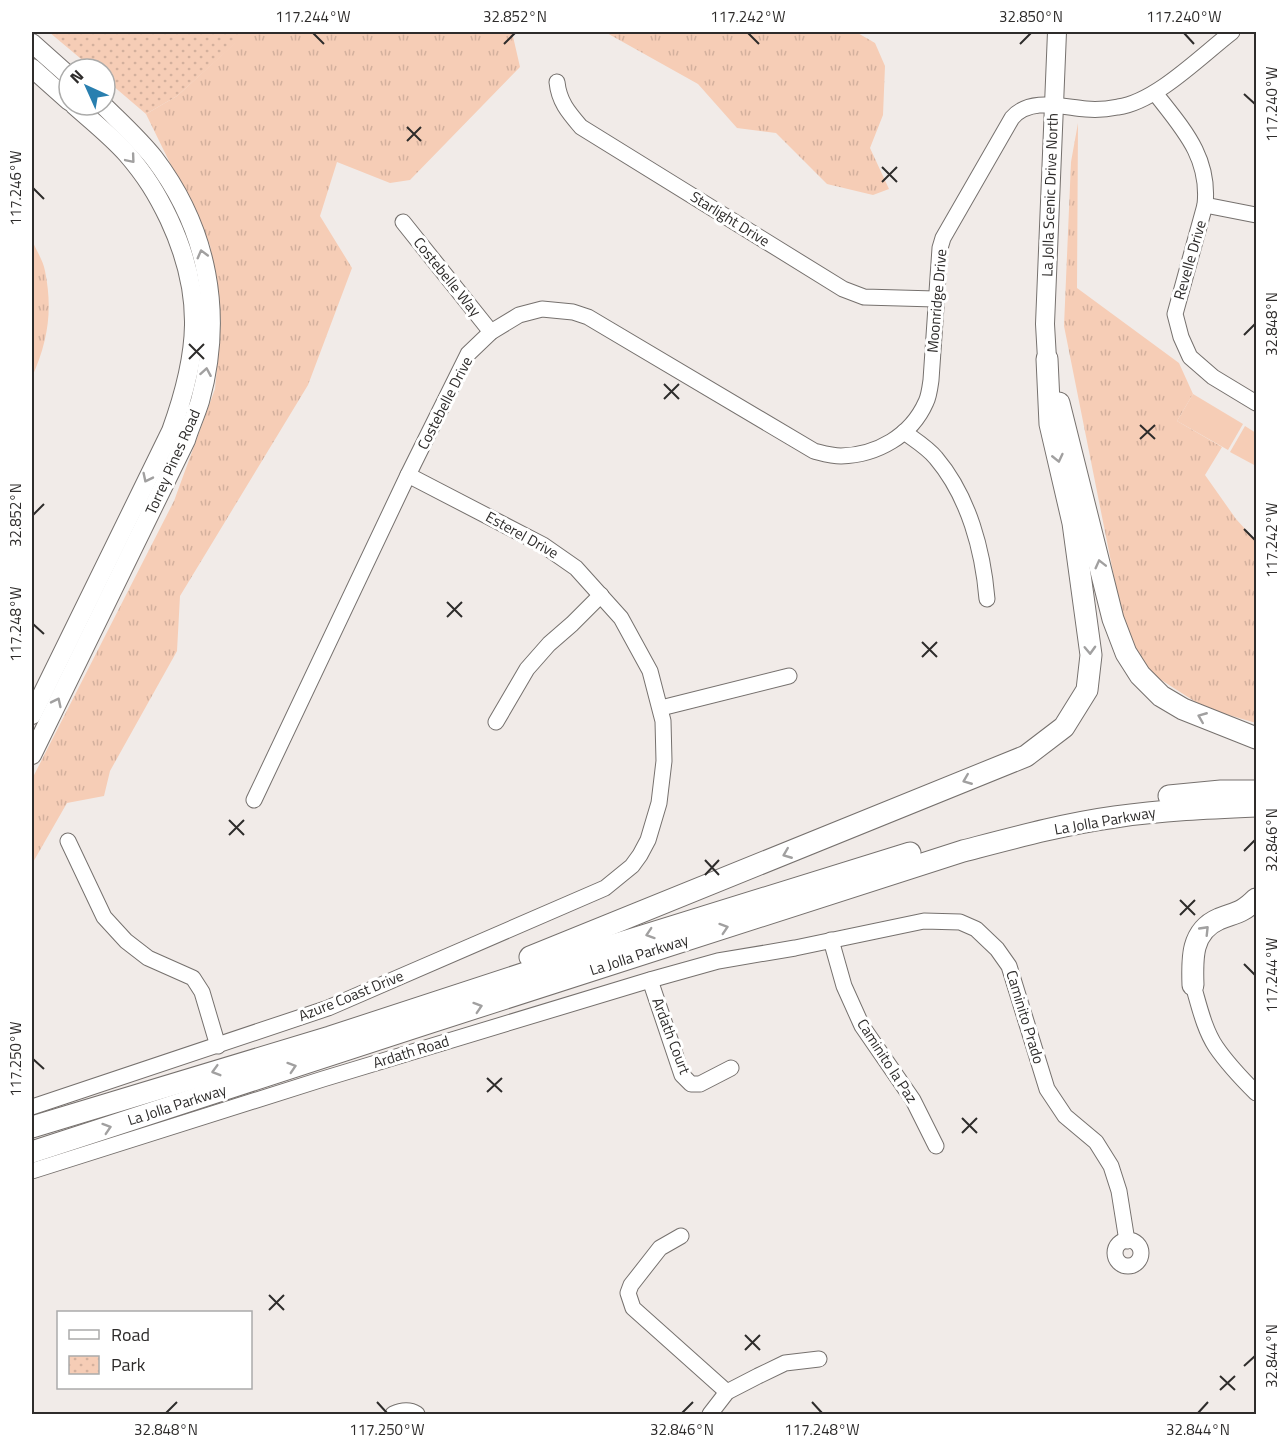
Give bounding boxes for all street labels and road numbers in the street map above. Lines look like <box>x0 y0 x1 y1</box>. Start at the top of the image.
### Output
street label: La Jolla Scenic Drive North <box>1035 113 1064 277</box>
street label: Starlight Drive <box>686 185 774 252</box>
street label: Revelle Drive <box>1167 217 1212 302</box>
street label: Costebelle Way <box>408 232 487 322</box>
street label: Moonridge Drive <box>921 248 953 354</box>
street label: Costebelle Drive <box>411 352 478 453</box>
street label: Torrey Pines Road <box>139 405 206 518</box>
street label: Esterel Drive <box>482 505 563 564</box>
street label: La Jolla Parkway <box>1052 800 1157 841</box>
street label: La Jolla Parkway <box>586 928 691 981</box>
street label: Azure Coast Drive <box>295 964 407 1027</box>
street label: Caminito Prado <box>1000 967 1051 1067</box>
street label: Ardath Court <box>646 994 697 1078</box>
street label: Caminito la Paz <box>851 1014 924 1108</box>
street label: Ardath Road <box>370 1029 452 1074</box>
street label: La Jolla Parkway <box>124 1078 229 1131</box>

